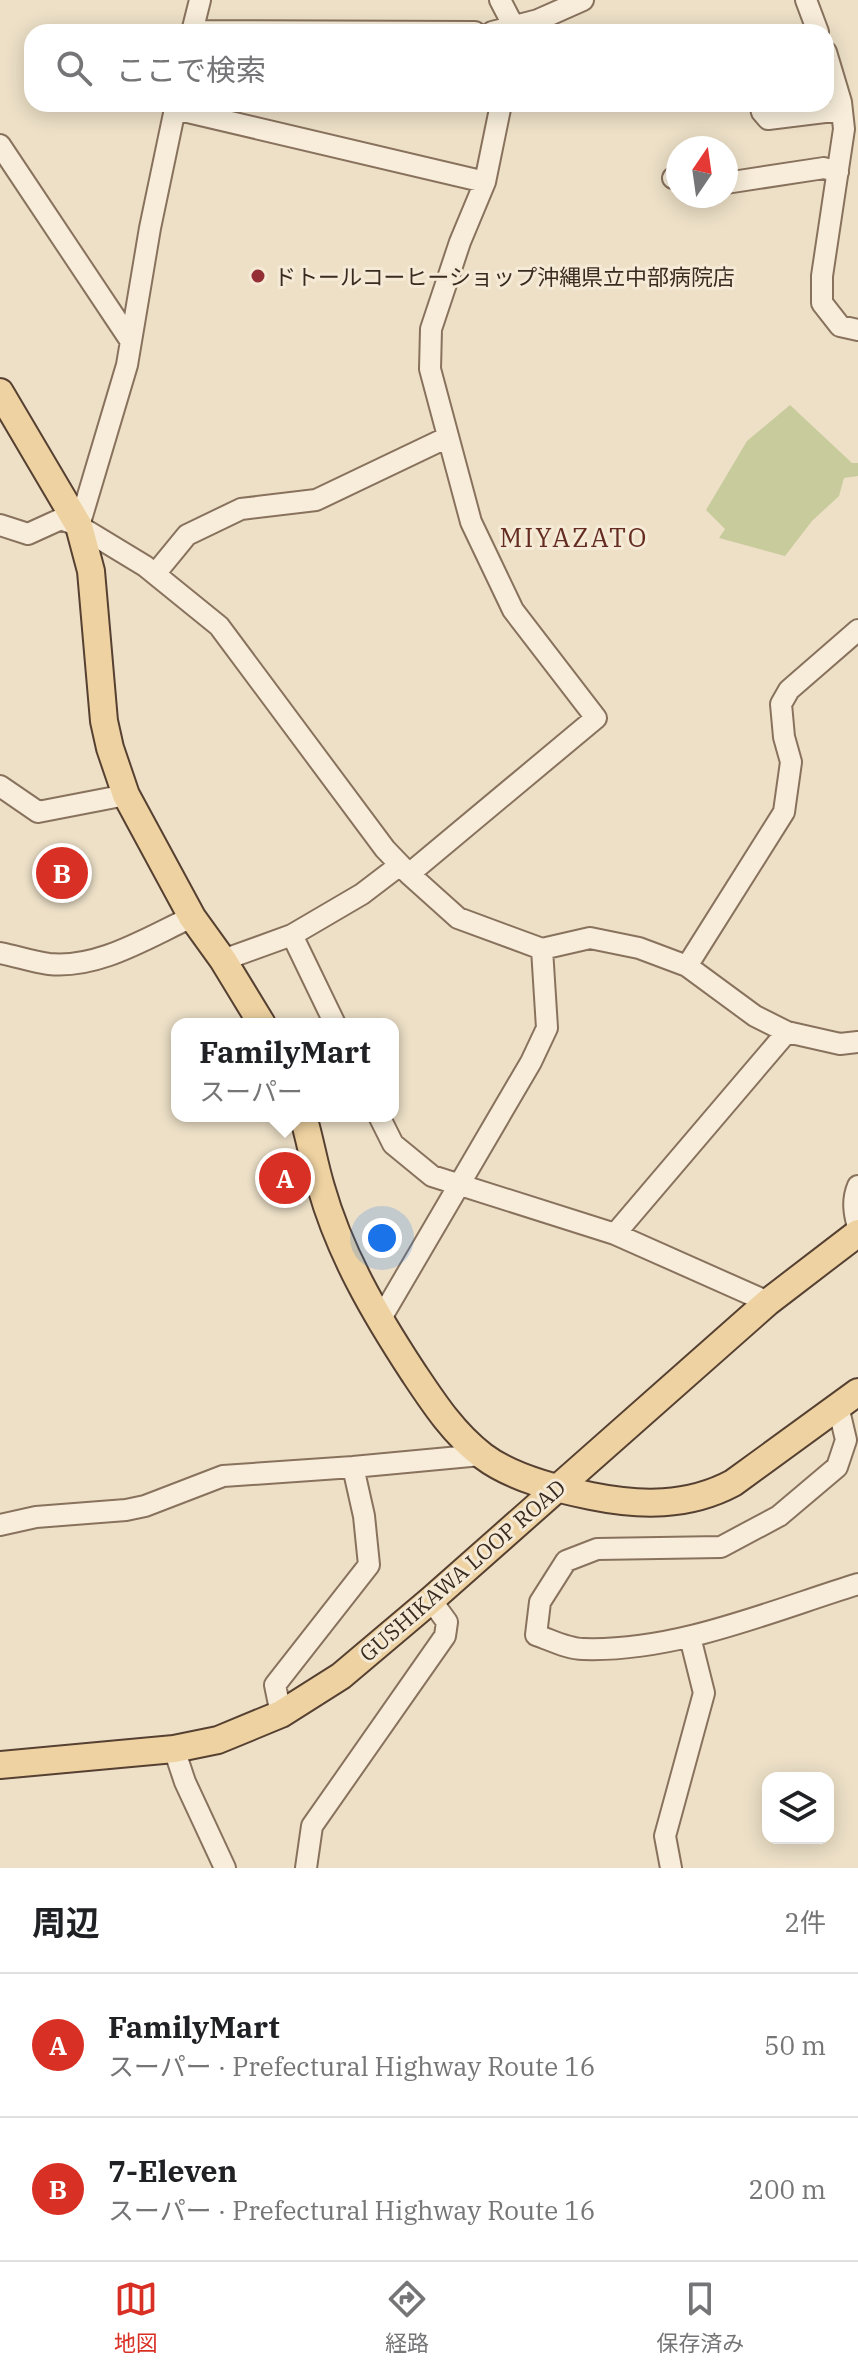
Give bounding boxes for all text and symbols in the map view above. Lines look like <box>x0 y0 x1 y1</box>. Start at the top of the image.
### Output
search box <box>24 24 834 112</box>
icon: search <box>52 46 96 90</box>
text: ここで検索 <box>116 50 266 89</box>
north arrow <box>666 136 738 208</box>
place label: ドトールコーヒーショップ沖縄県立中部病院店 <box>274 262 735 291</box>
marker: ドトールコーヒーショップ沖縄県立中部病院店 <box>249 267 267 285</box>
district label: MIYAZATO <box>500 520 648 554</box>
pin: B <box>36 843 88 903</box>
popup <box>171 1018 399 1122</box>
text: FamilyMart <box>199 1032 371 1071</box>
text: スーパー <box>199 1074 303 1108</box>
pin: A <box>259 1148 311 1208</box>
your location <box>362 1218 402 1258</box>
street label: GUSHIKAWA LOOP ROAD <box>353 1472 571 1668</box>
map controls <box>762 1772 834 1844</box>
button: layers <box>762 1772 834 1844</box>
text: 周辺 <box>32 1900 100 1944</box>
text: 2件 <box>784 1905 826 1939</box>
text: FamilyMart <box>108 2007 280 2046</box>
text: A <box>49 2028 67 2062</box>
text: 50 m <box>764 2028 826 2062</box>
text: スーパー · Prefectural Highway Route 16 <box>108 2049 595 2083</box>
text: 7-Eleven <box>108 2151 237 2190</box>
text: B <box>49 2172 67 2206</box>
text: 200 m <box>748 2172 826 2206</box>
text: スーパー · Prefectural Highway Route 16 <box>108 2193 595 2227</box>
tab: 地図 <box>114 2277 158 2357</box>
tab: 経路 <box>385 2277 429 2357</box>
tab: 保存済み <box>656 2277 744 2357</box>

